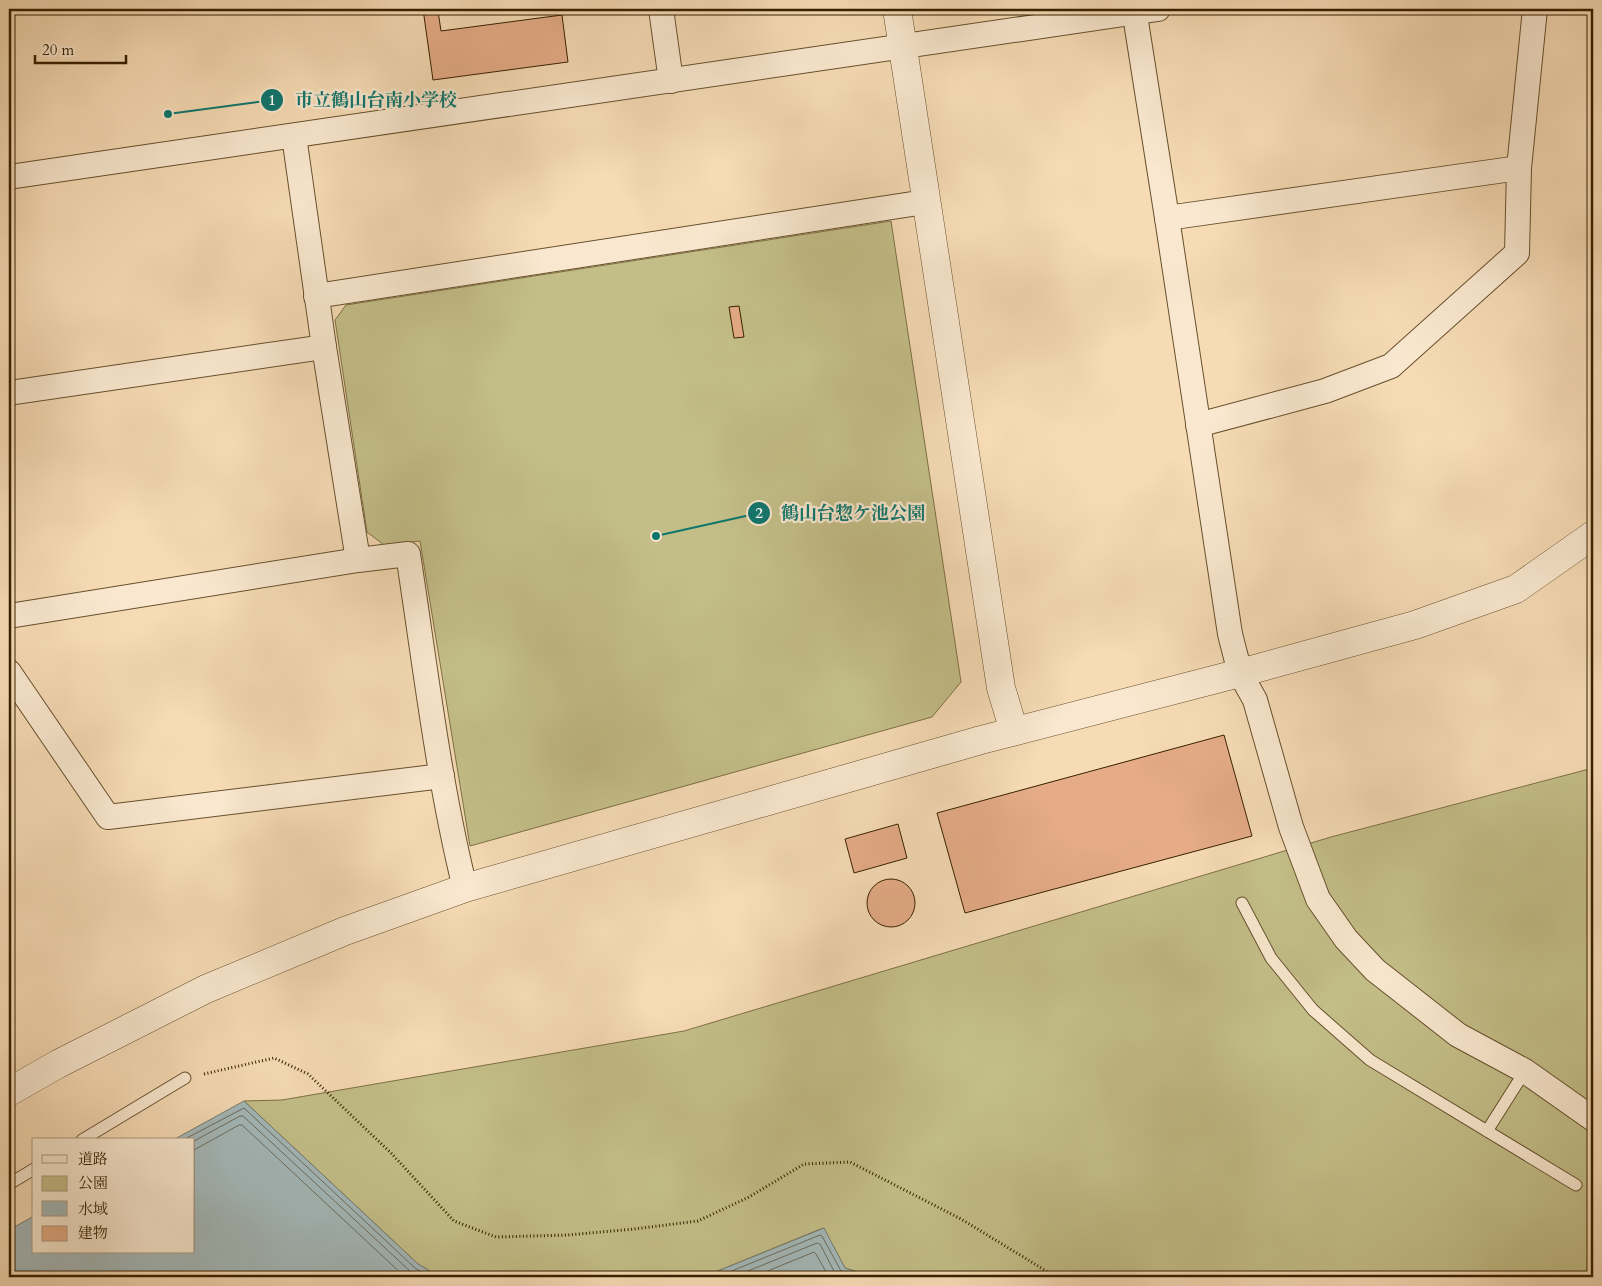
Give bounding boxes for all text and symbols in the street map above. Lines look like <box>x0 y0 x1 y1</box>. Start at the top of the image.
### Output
scale bar <box>35 32 126 64</box>
text: 20 m <box>42 40 74 60</box>
callout: 市立鶴山台南小学校 <box>260 83 467 116</box>
text: 市立鶴山台南小学校 <box>295 88 457 113</box>
text: 1 <box>268 90 276 110</box>
callout: 鶴山台惣ケ池公園 <box>746 497 935 530</box>
text: 鶴山台惣ケ池公園 <box>781 501 925 526</box>
text: 2 <box>755 503 763 523</box>
legend <box>32 1138 195 1254</box>
text: 道路 <box>78 1149 108 1169</box>
text: 公園 <box>78 1173 108 1193</box>
text: 水域 <box>78 1199 108 1219</box>
text: 建物 <box>78 1223 108 1243</box>

